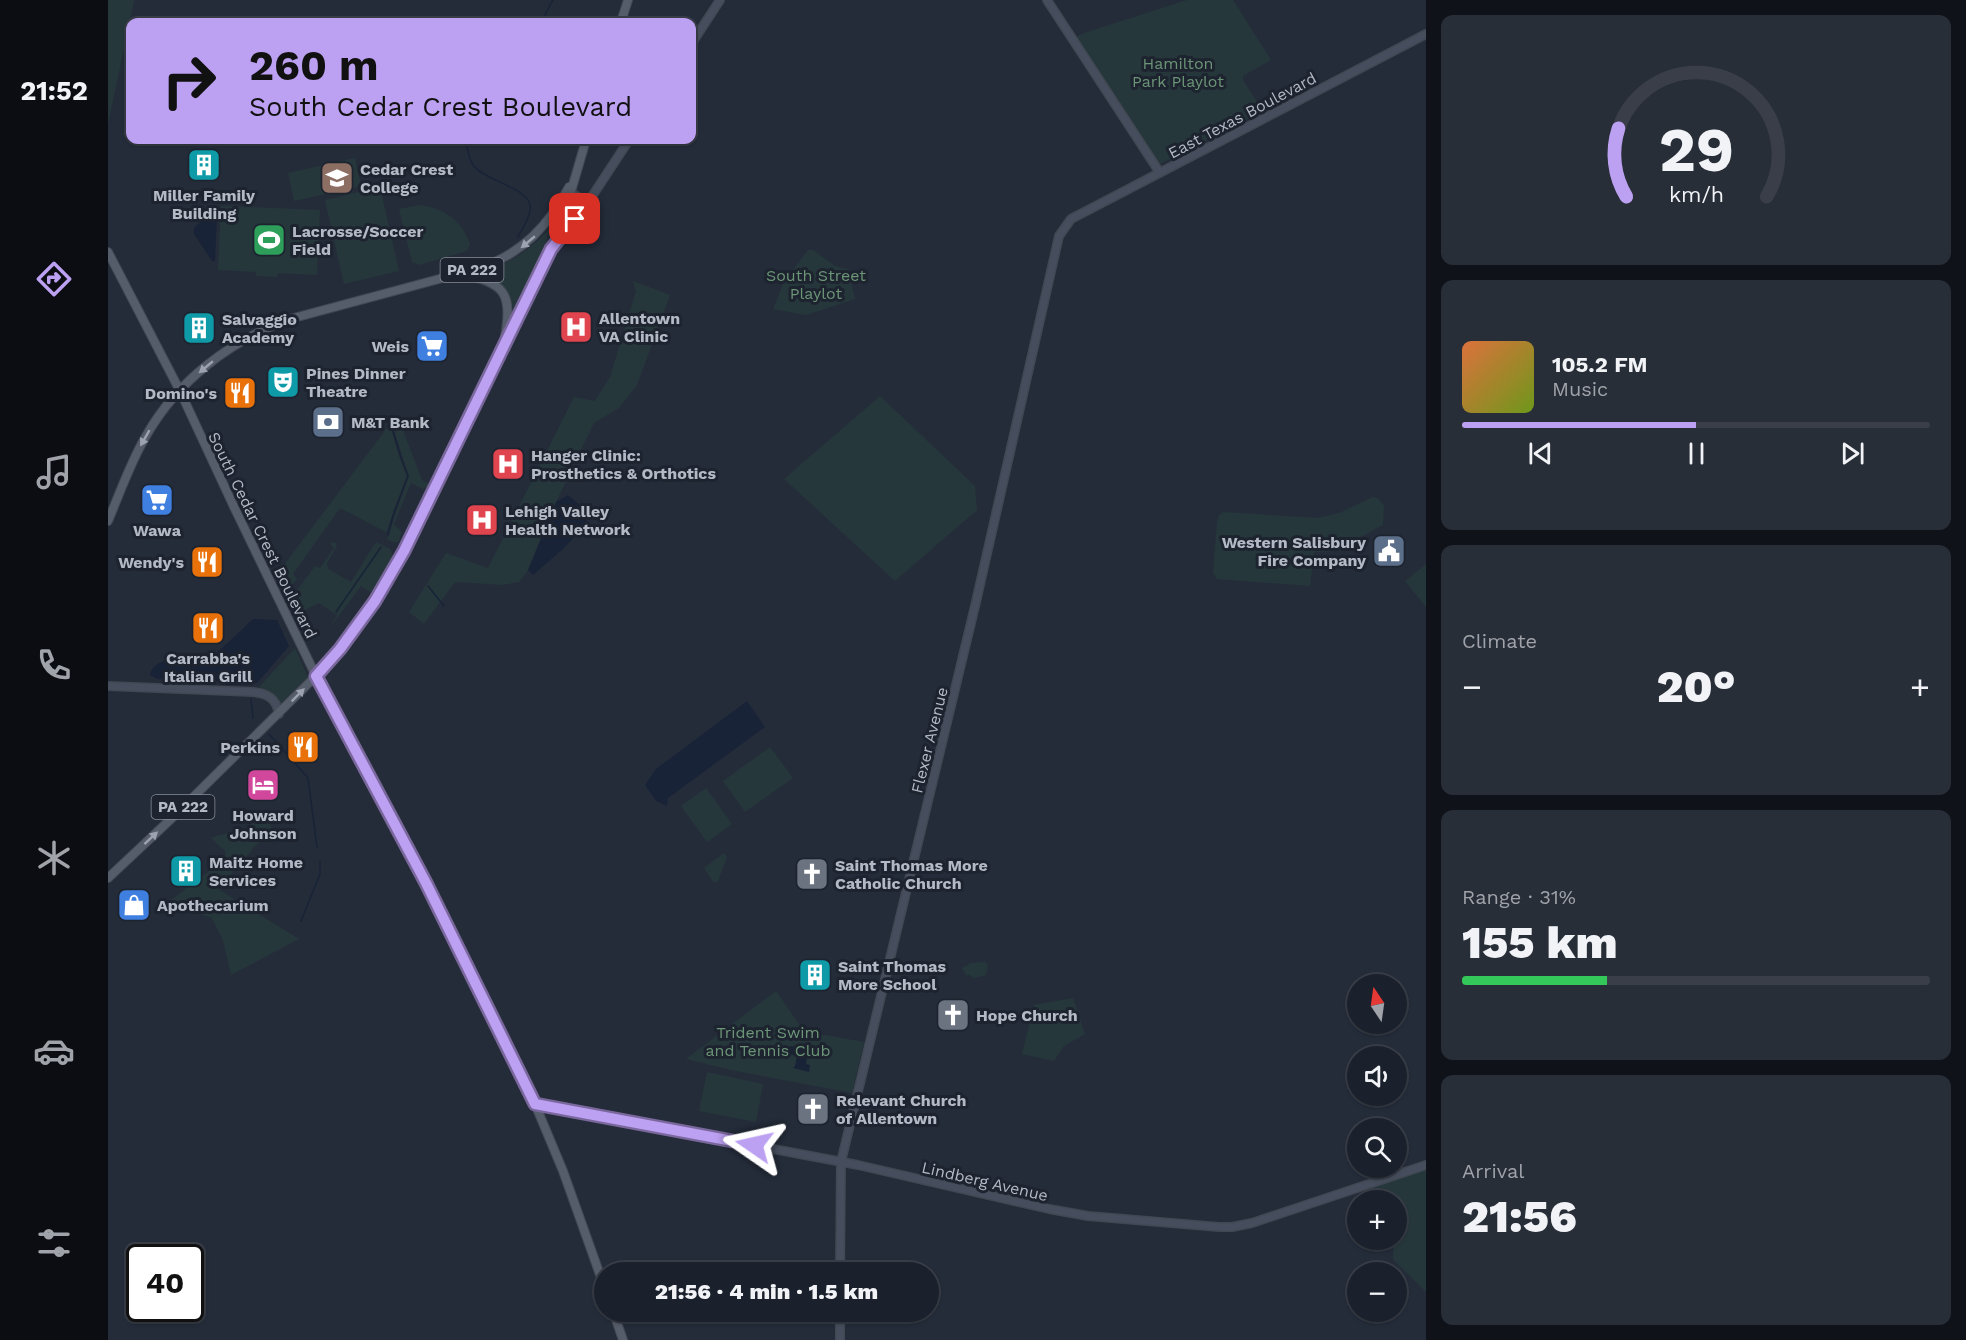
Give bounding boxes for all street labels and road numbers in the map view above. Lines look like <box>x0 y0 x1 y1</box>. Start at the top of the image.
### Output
street label: East Texas Boulevard <box>1165 68 1319 163</box>
road number: PA 222 <box>440 258 503 282</box>
street label: South Cedar Crest Boulevard <box>204 429 321 641</box>
street label: Flexer Avenue <box>907 685 952 795</box>
road number: PA 222 <box>152 795 214 819</box>
street label: Lindberg Avenue <box>920 1158 1050 1205</box>

